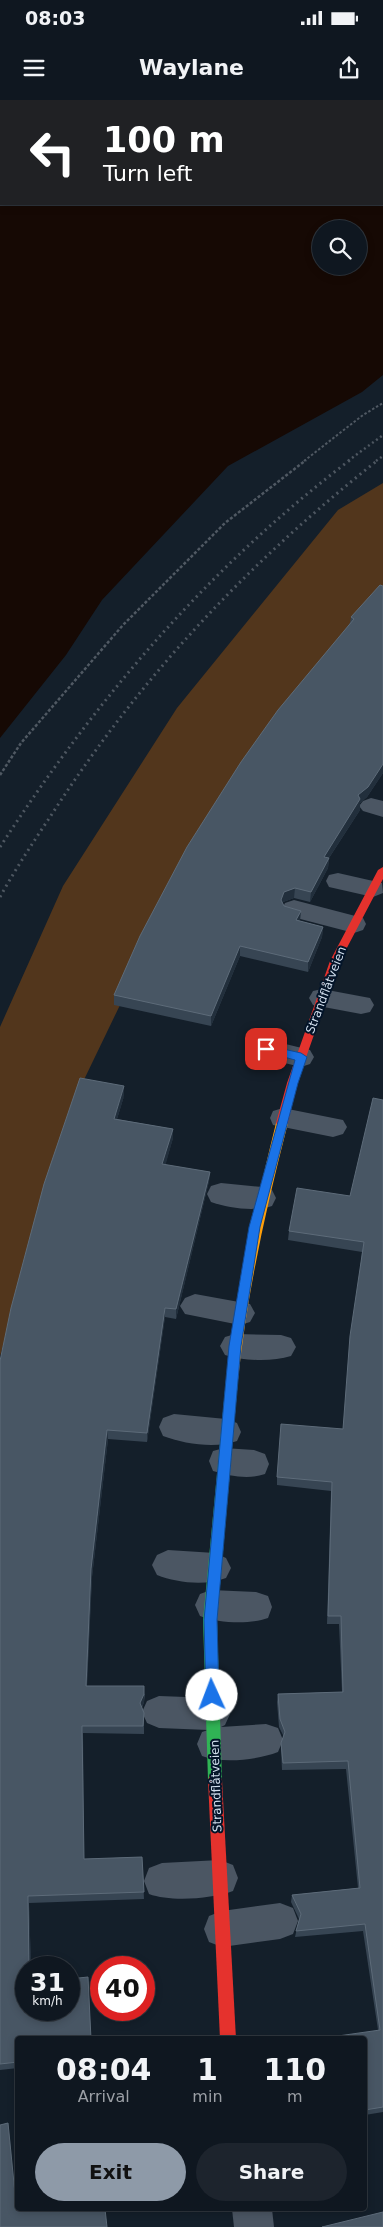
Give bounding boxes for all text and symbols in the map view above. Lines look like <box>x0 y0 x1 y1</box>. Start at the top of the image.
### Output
text: 08:03 <box>25 7 85 29</box>
icon: menu <box>20 54 48 82</box>
icon: share <box>335 54 363 82</box>
text: Waylane <box>139 55 244 80</box>
icon: left <box>20 120 85 185</box>
text: 100 m <box>103 120 225 160</box>
text: Turn left <box>103 161 192 186</box>
map controls <box>312 220 367 275</box>
button: search <box>312 220 367 275</box>
street label: Strandflåtveien <box>303 944 349 1036</box>
pin <box>245 1028 287 1070</box>
icon: arrive <box>252 1035 280 1063</box>
position arrow <box>185 1668 237 1720</box>
street label: Strandflåtveien <box>207 1740 225 1832</box>
speed limit sign: 40 <box>90 1956 155 2021</box>
text: 31 <box>30 1968 65 1997</box>
text: km/h <box>32 1994 63 2008</box>
text: 08:04 <box>56 2052 151 2087</box>
text: 1 <box>197 2052 218 2087</box>
text: 110 <box>263 2052 326 2087</box>
text: Arrival <box>78 2087 130 2106</box>
text: min <box>192 2087 223 2106</box>
text: m <box>287 2087 303 2106</box>
button: Exit <box>35 2143 186 2201</box>
button: Share <box>196 2143 347 2201</box>

